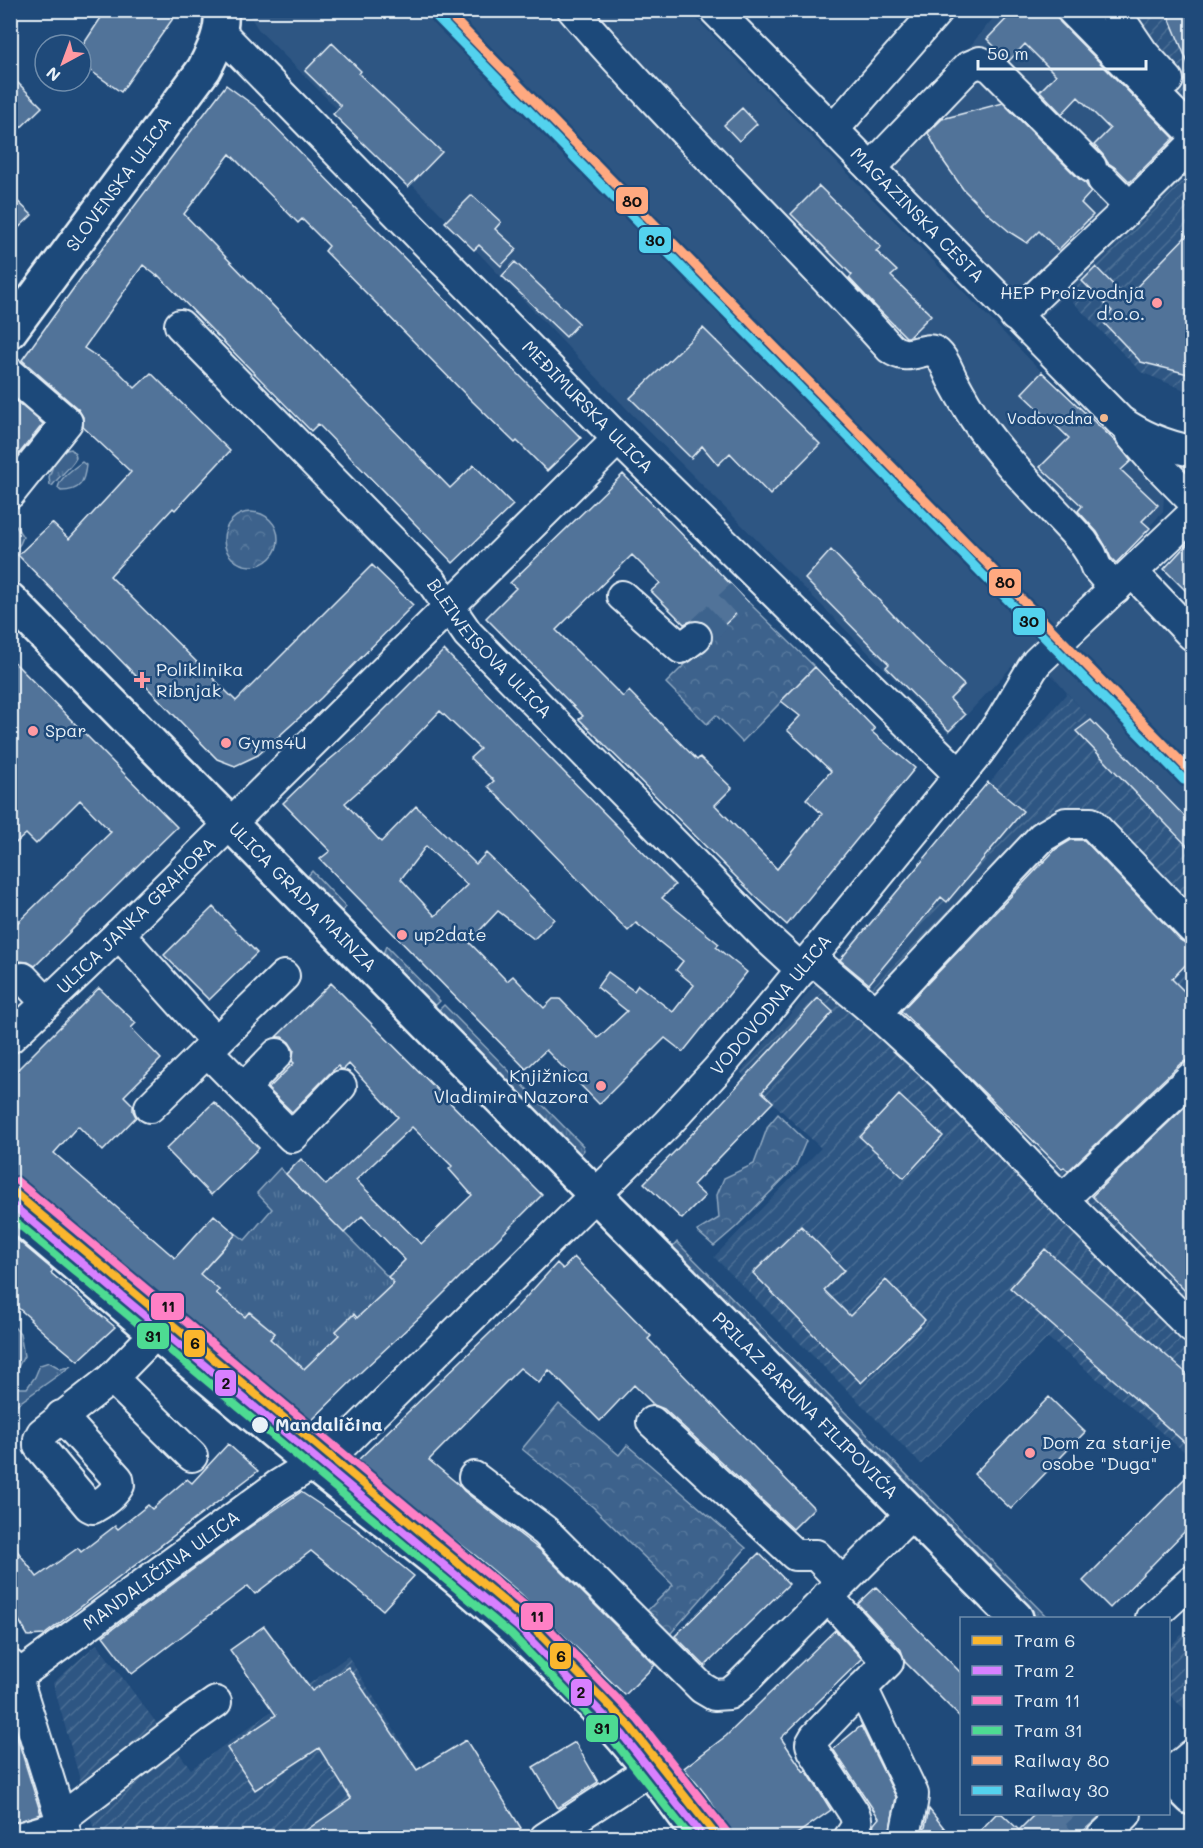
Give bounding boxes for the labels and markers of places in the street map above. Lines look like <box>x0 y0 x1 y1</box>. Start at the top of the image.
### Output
place label: HEP Proizvodnja d.o.o. <box>1000 280 1145 325</box>
marker: HEP Proizvodnja d.o.o. <box>1150 296 1164 310</box>
place label: Vodovodna <box>1007 407 1093 428</box>
marker: Vodovodna <box>1098 412 1110 424</box>
place label: Poliklinika Ribnjak <box>156 657 244 702</box>
marker: Poliklinika Ribnjak <box>133 671 151 689</box>
place label: Spar <box>45 718 87 742</box>
marker: Spar <box>26 724 40 738</box>
place label: Gyms4U <box>238 730 306 754</box>
marker: Gyms4U <box>219 736 233 750</box>
place label: up2date <box>414 922 487 946</box>
marker: up2date <box>395 928 409 942</box>
place label: Knjižnica Vladimira Nazora <box>433 1063 589 1108</box>
marker: Knjižnica Vladimira Nazora <box>594 1079 608 1093</box>
place label: Mandaličina <box>275 1412 383 1436</box>
marker: Mandaličina <box>250 1415 270 1435</box>
place label: Dom za starije osobe "Duga" <box>1042 1430 1172 1475</box>
marker: Dom za starije osobe "Duga" <box>1023 1446 1037 1460</box>

